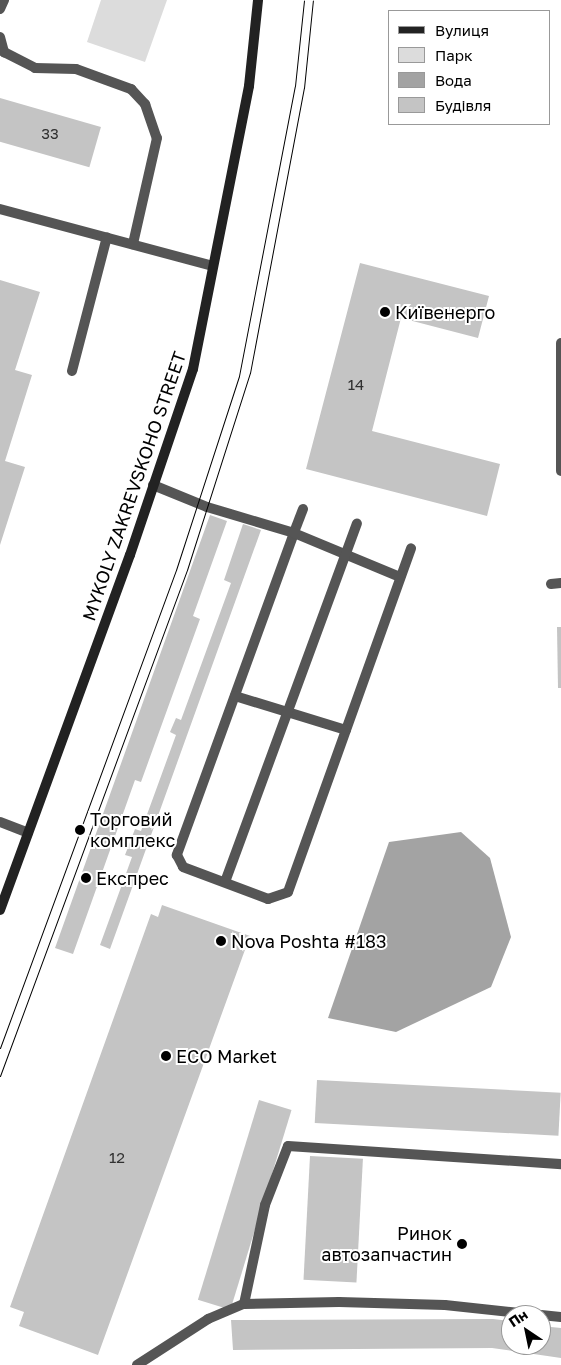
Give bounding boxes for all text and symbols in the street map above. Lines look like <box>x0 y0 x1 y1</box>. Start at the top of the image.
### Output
legend <box>388 10 551 125</box>
text: Вулиця <box>435 21 489 39</box>
text: Парк <box>435 46 473 64</box>
text: Вода <box>435 71 472 89</box>
text: Будівля <box>435 96 491 114</box>
house number: 33 <box>41 125 59 143</box>
place label: Київенерго <box>395 301 495 323</box>
marker: Київенерго <box>379 306 391 318</box>
street label: MYKOLY ZAKREVSKOHO STREET <box>78 348 190 624</box>
house number: 14 <box>348 376 364 394</box>
place label: Торговий комплекс <box>90 809 175 852</box>
marker: Торговий комплекс <box>74 824 86 836</box>
place label: Експрес <box>96 867 169 889</box>
marker: Експрес <box>80 872 92 884</box>
place label: Nova Poshta #183 <box>231 930 387 952</box>
marker: Nova Poshta #183 <box>215 935 227 947</box>
place label: ECO Market <box>176 1045 277 1067</box>
marker: ECO Market <box>160 1050 172 1062</box>
house number: 12 <box>109 1149 125 1167</box>
place label: Ринок автозапчастин <box>321 1223 452 1266</box>
marker: Ринок автозапчастин <box>456 1238 468 1250</box>
north arrow <box>501 1305 551 1355</box>
text: Пн <box>505 1306 531 1330</box>

